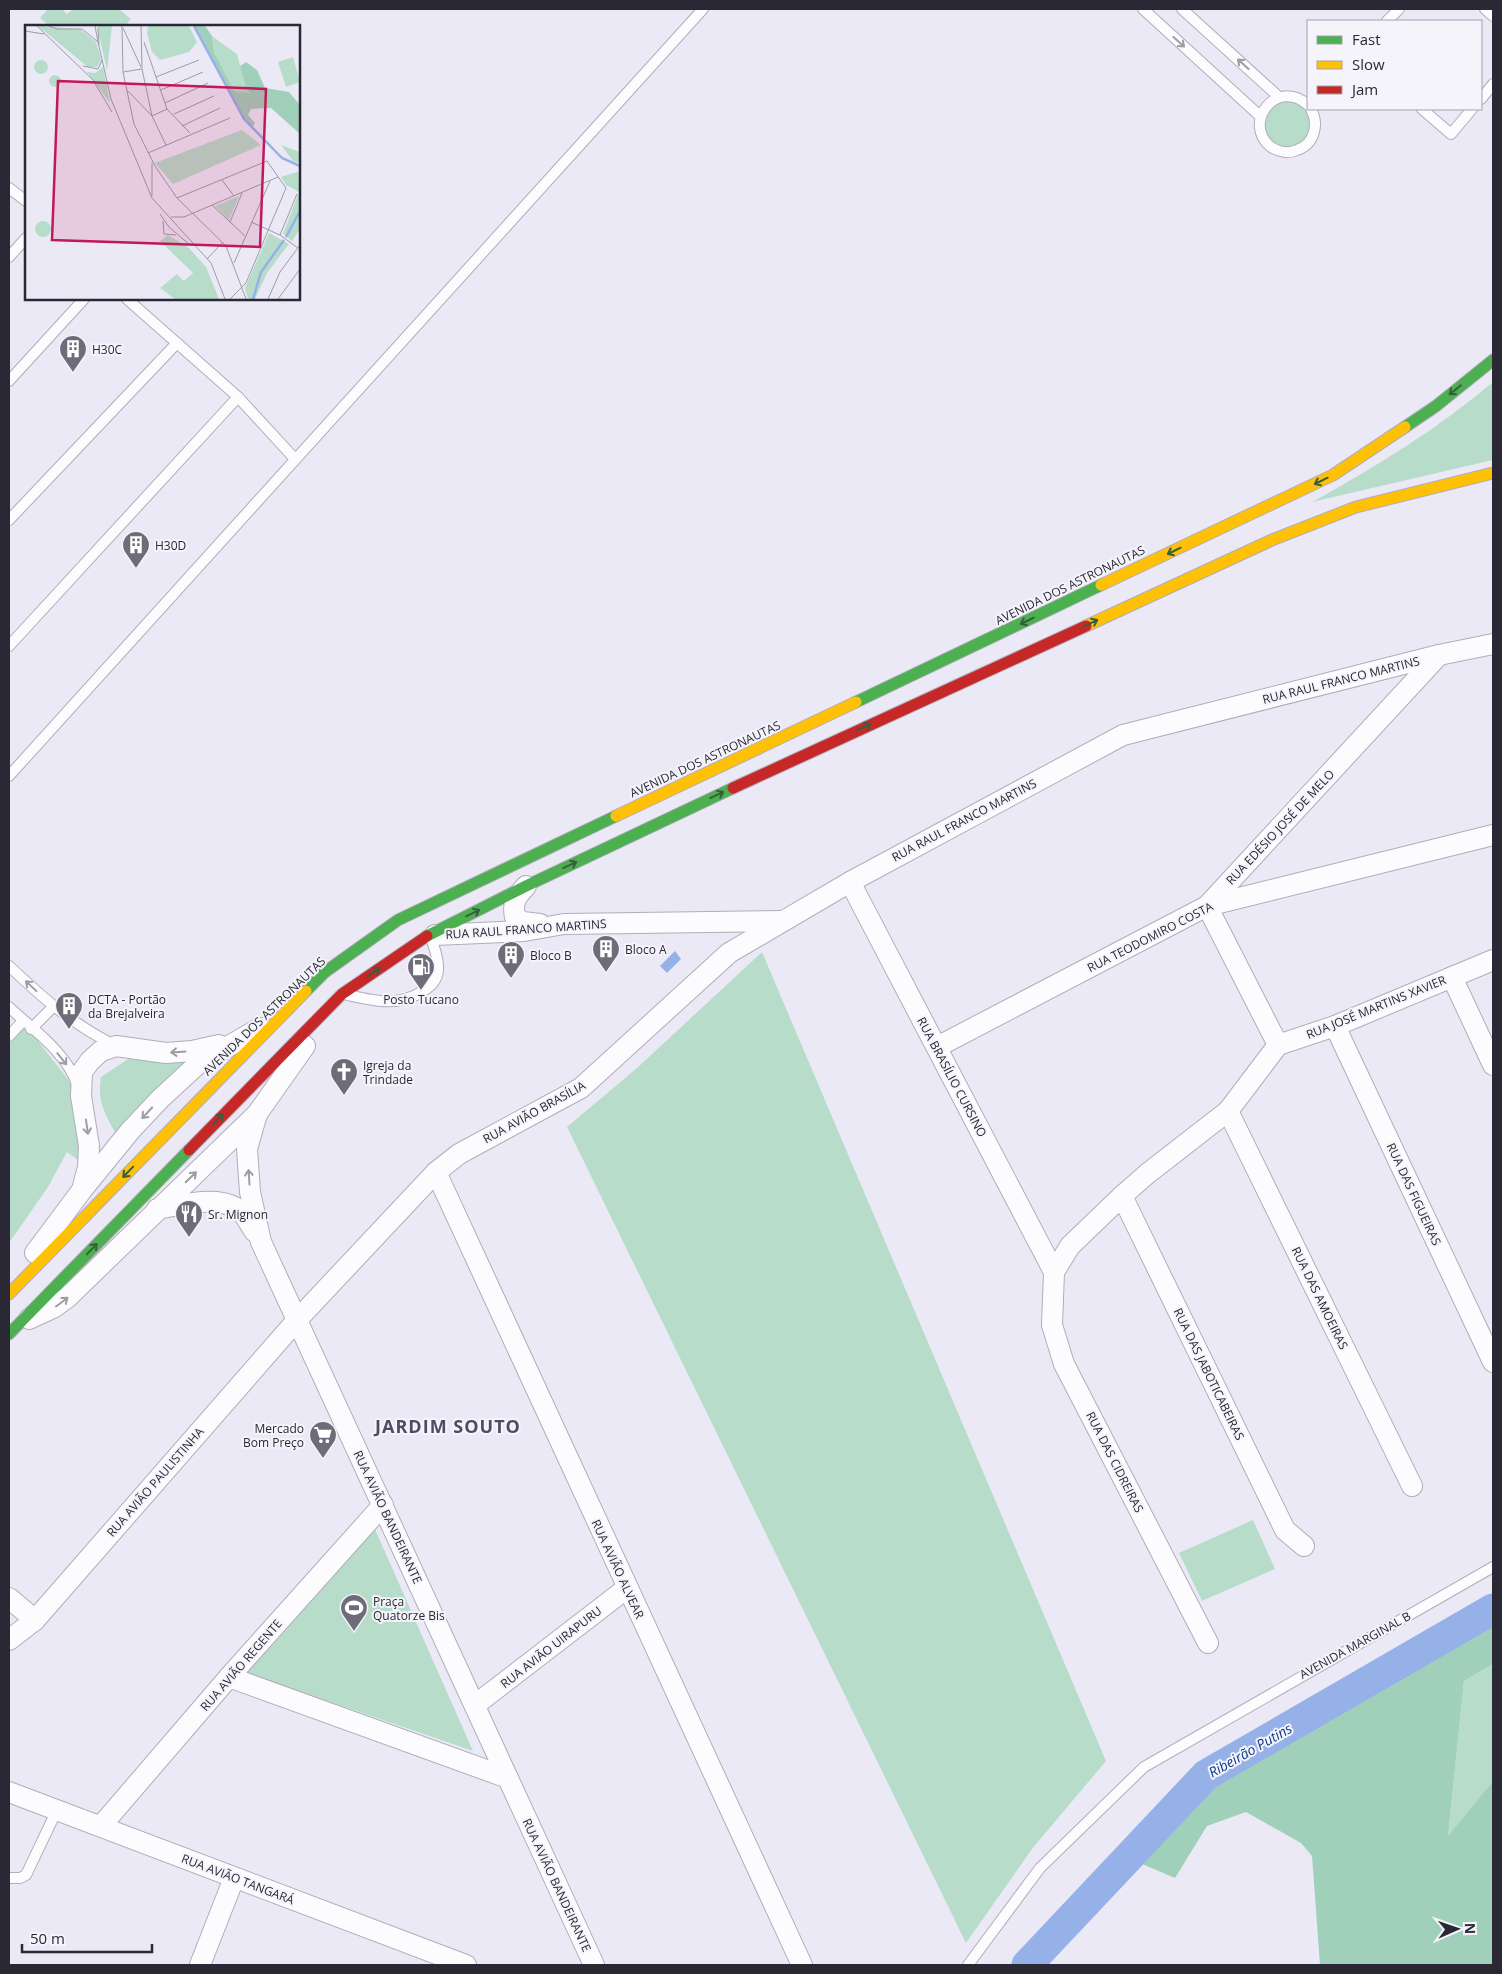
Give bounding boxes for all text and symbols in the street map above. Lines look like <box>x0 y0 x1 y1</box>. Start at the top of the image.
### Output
legend <box>1307 20 1482 110</box>
inset map <box>25 25 300 300</box>
text: Fast <box>1352 29 1381 49</box>
one-way arrow <box>1172 36 1185 48</box>
text: Slow <box>1352 54 1385 74</box>
one-way arrow <box>1236 59 1249 70</box>
text: Jam <box>1350 79 1378 99</box>
building icon: H30C <box>58 334 88 373</box>
place label: H30C <box>92 341 123 358</box>
one-way arrow <box>1449 385 1462 396</box>
one-way arrow <box>1313 476 1328 486</box>
building icon: H30D <box>121 530 151 569</box>
place label: H30D <box>155 537 186 554</box>
street label: AVENIDA DOS ASTRONAUTAS <box>992 541 1148 629</box>
one-way arrow <box>1167 546 1182 556</box>
one-way arrow <box>1020 617 1035 626</box>
one-way arrow <box>1083 617 1098 627</box>
street label: RUA RAUL FRANCO MARTINS <box>1261 652 1421 708</box>
street label: AVENIDA DOS ASTRONAUTAS <box>627 717 783 801</box>
one-way arrow <box>856 722 871 731</box>
street label: RUA EDÉSIO JOSÉ DE MELO <box>1222 766 1338 888</box>
street label: RUA RAUL FRANCO MARTINS <box>889 775 1039 865</box>
one-way arrow <box>709 790 724 799</box>
one-way arrow <box>562 859 577 869</box>
street label: RUA TEODOMIRO COSTA <box>1084 898 1216 976</box>
one-way arrow <box>465 908 480 917</box>
street label: RUA RAUL FRANCO MARTINS <box>445 915 607 943</box>
building icon: Bloco A <box>591 934 621 973</box>
building icon: Bloco B <box>496 940 526 979</box>
place label: Bloco A <box>625 941 667 958</box>
place label: Bloco B <box>530 947 572 964</box>
fuel station icon: Posto Tucano <box>406 952 436 991</box>
street label: AVENIDA DOS ASTRONAUTAS <box>199 953 329 1079</box>
one-way arrow <box>367 967 381 977</box>
street label: RUA JOSÉ MARTINS XAVIER <box>1304 971 1449 1043</box>
one-way arrow <box>24 981 37 992</box>
building icon: DCTA - Portão da Brejalveira <box>54 991 84 1030</box>
place label: DCTA - Portão da Brejalveira <box>88 991 166 1022</box>
place label: Posto Tucano <box>383 991 459 1008</box>
street label: RUA BRASÍLIO CURSINO <box>913 1014 991 1140</box>
one-way arrow <box>170 1047 186 1057</box>
one-way arrow <box>56 1052 67 1065</box>
church icon: Igreja da Trindade <box>329 1057 359 1096</box>
place label: Igreja da Trindade <box>363 1057 413 1088</box>
street label: RUA AVIÃO BRASÍLIA <box>480 1077 589 1147</box>
one-way arrow <box>141 1106 153 1119</box>
one-way arrow <box>212 1113 224 1125</box>
one-way arrow <box>82 1119 92 1135</box>
street label: RUA DAS FIGUEIRAS <box>1383 1140 1445 1248</box>
one-way arrow <box>122 1166 134 1179</box>
one-way arrow <box>245 1170 254 1186</box>
one-way arrow <box>185 1171 197 1183</box>
restaurant icon: Sr. Mignon <box>174 1199 204 1238</box>
place label: Sr. Mignon <box>208 1206 268 1223</box>
one-way arrow <box>86 1243 98 1255</box>
street label: RUA DAS AMOEIRAS <box>1288 1244 1352 1352</box>
one-way arrow <box>55 1297 69 1307</box>
street label: RUA DAS JABOTICABEIRAS <box>1170 1305 1248 1443</box>
street label: RUA DAS CIDREIRAS <box>1082 1408 1148 1516</box>
district label: JARDIM SOUTO <box>373 1414 521 1438</box>
place label: Mercado Bom Preço <box>243 1420 304 1451</box>
supermarket icon: Mercado Bom Preço <box>308 1420 338 1459</box>
street label: RUA AVIÃO PAULISTINHA <box>103 1423 208 1540</box>
street label: RUA AVIÃO BANDEIRANTE <box>350 1448 426 1586</box>
street label: RUA AVIÃO ALVEAR <box>588 1517 649 1622</box>
sports icon: Praça Quatorze Bis <box>339 1593 369 1632</box>
place label: Praça Quatorze Bis <box>373 1593 445 1624</box>
street label: RUA AVIÃO UIRAPURU <box>497 1602 605 1692</box>
street label: AVENIDA MARGINAL B <box>1296 1607 1414 1683</box>
street label: RUA AVIÃO REGENTE <box>196 1615 286 1715</box>
water label: Ribeirão Putins <box>1205 1718 1295 1782</box>
street label: RUA AVIÃO BANDEIRANTE <box>519 1816 595 1954</box>
street label: RUA AVIÃO TANGARÁ <box>179 1850 297 1909</box>
north arrow <box>1432 1904 1482 1954</box>
scale bar <box>22 1922 152 1954</box>
text: N <box>1461 1923 1480 1935</box>
text: 50 m <box>30 1928 65 1948</box>

